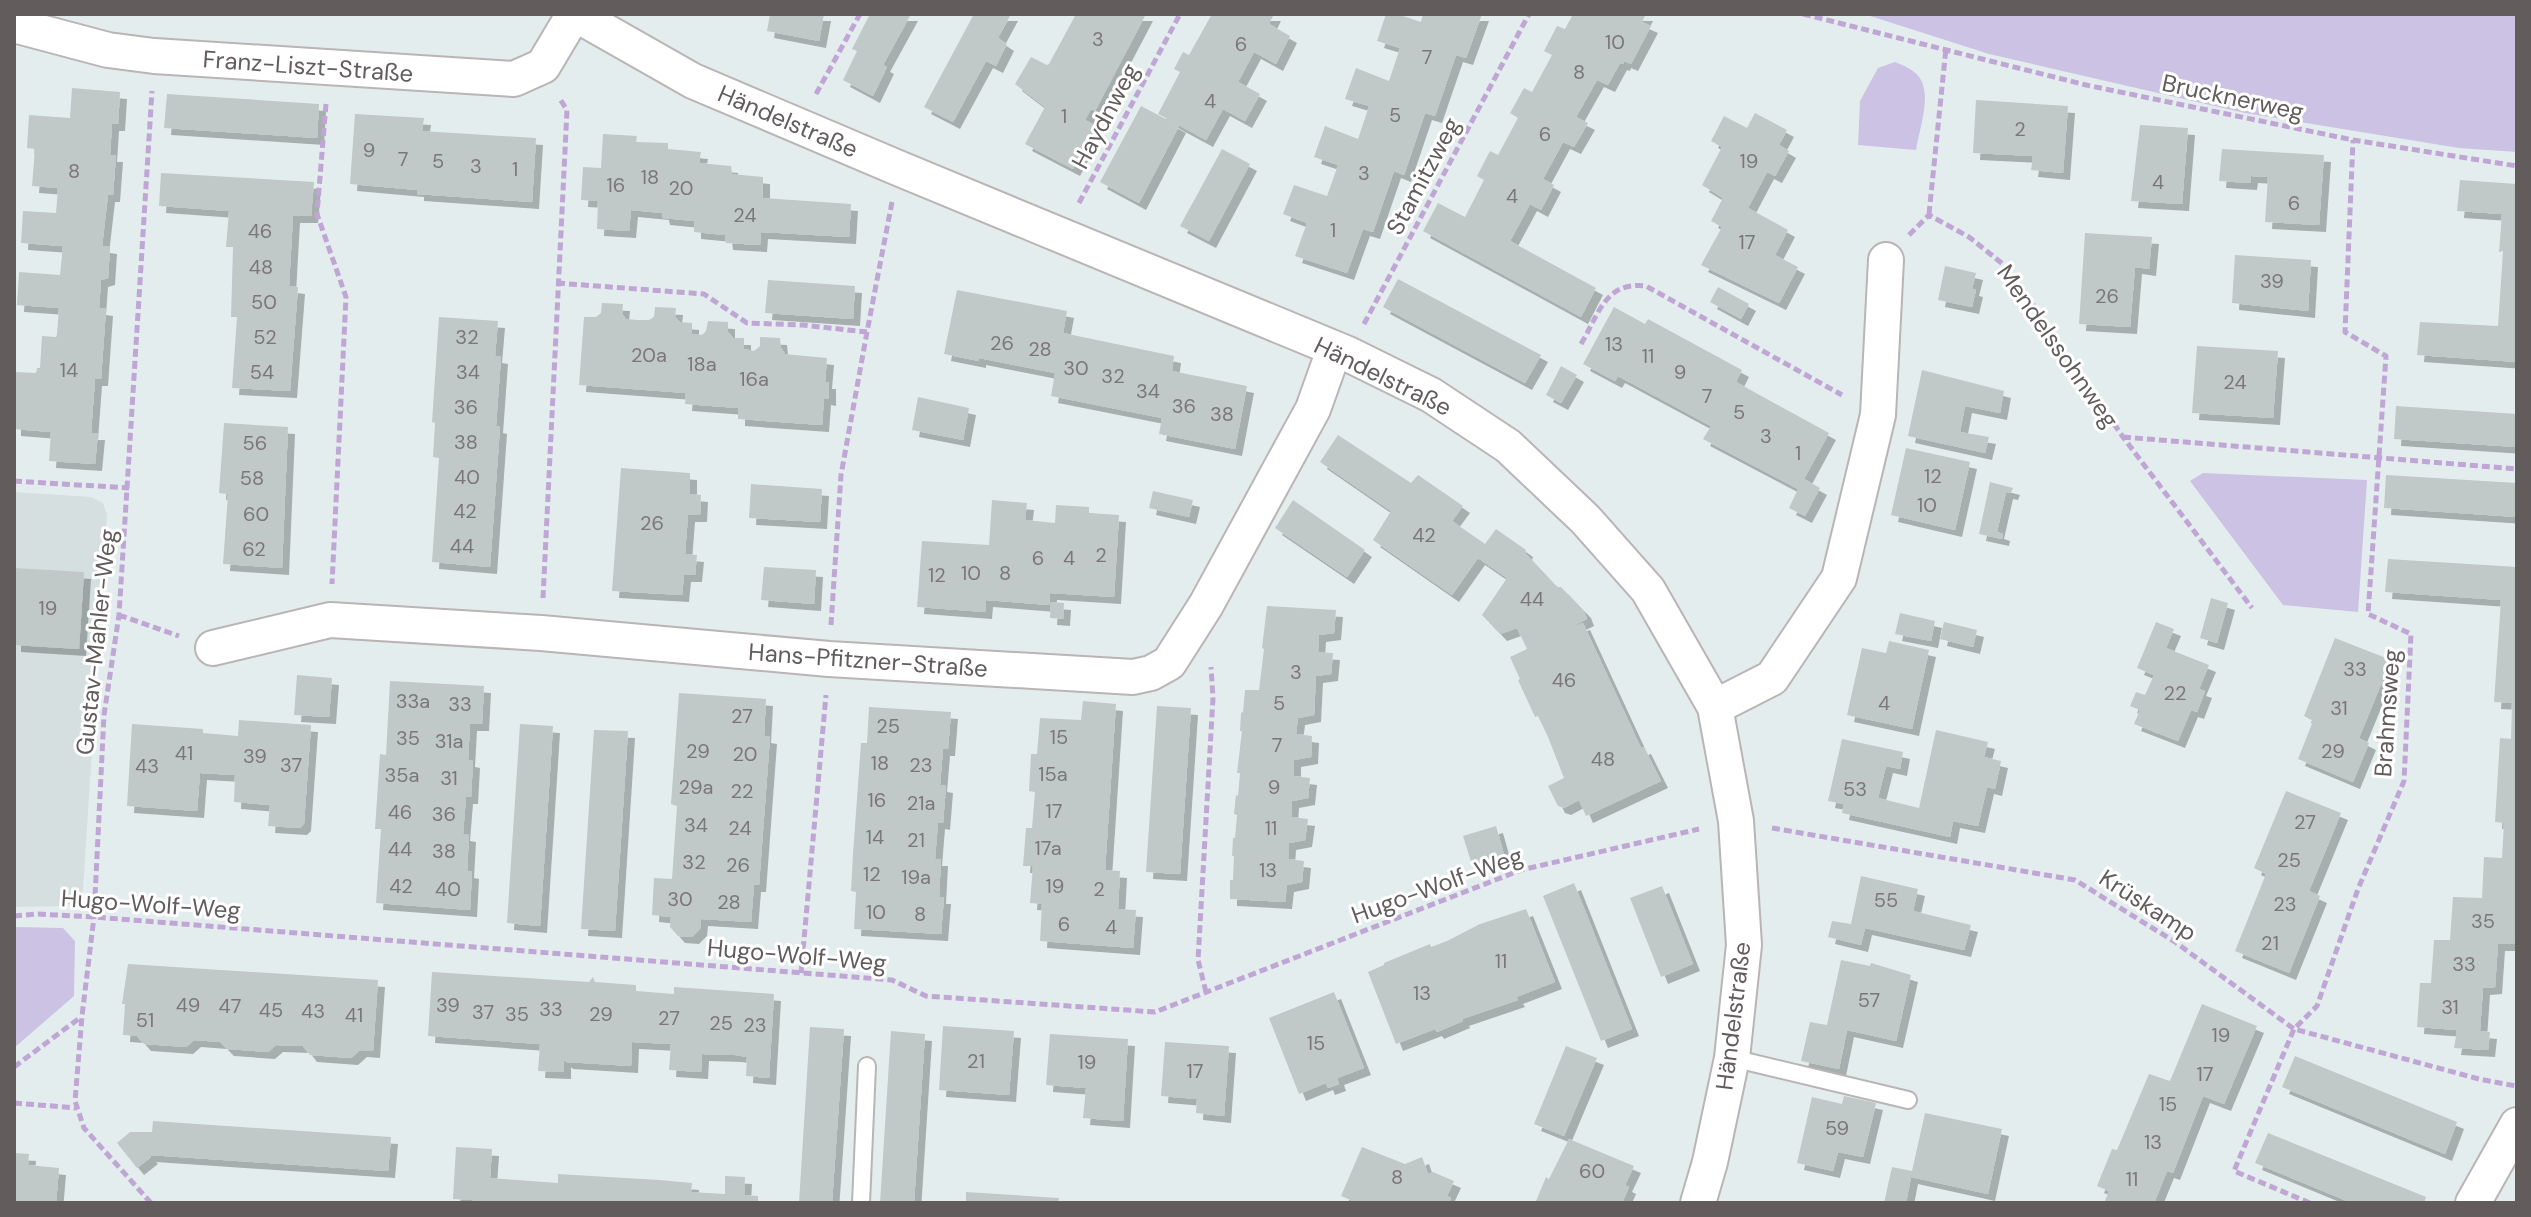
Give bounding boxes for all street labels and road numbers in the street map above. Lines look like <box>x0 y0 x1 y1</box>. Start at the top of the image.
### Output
street label: Franz-Liszt-Straße <box>202 43 414 89</box>
street label: Haydnweg <box>1064 58 1146 174</box>
street label: Brucknerweg <box>2159 67 2307 127</box>
street label: Händelstraße <box>713 78 863 164</box>
street label: Stamitzweg <box>1379 112 1467 240</box>
street label: Mendelssohnweg <box>1990 258 2126 434</box>
street label: Händelstraße <box>1309 329 1457 423</box>
street label: Gustav-Mahler-Weg <box>69 527 123 757</box>
street label: Hans-Pfitzner-Straße <box>747 636 989 684</box>
street label: Brahmsweg <box>2367 648 2407 778</box>
street label: Hugo-Wolf-Weg <box>1347 840 1527 930</box>
street label: Krüskamp <box>2093 862 2203 948</box>
street label: Hugo-Wolf-Weg <box>60 882 242 926</box>
street label: Hugo-Wolf-Weg <box>706 932 888 978</box>
street label: Händelstraße <box>1709 940 1757 1092</box>

